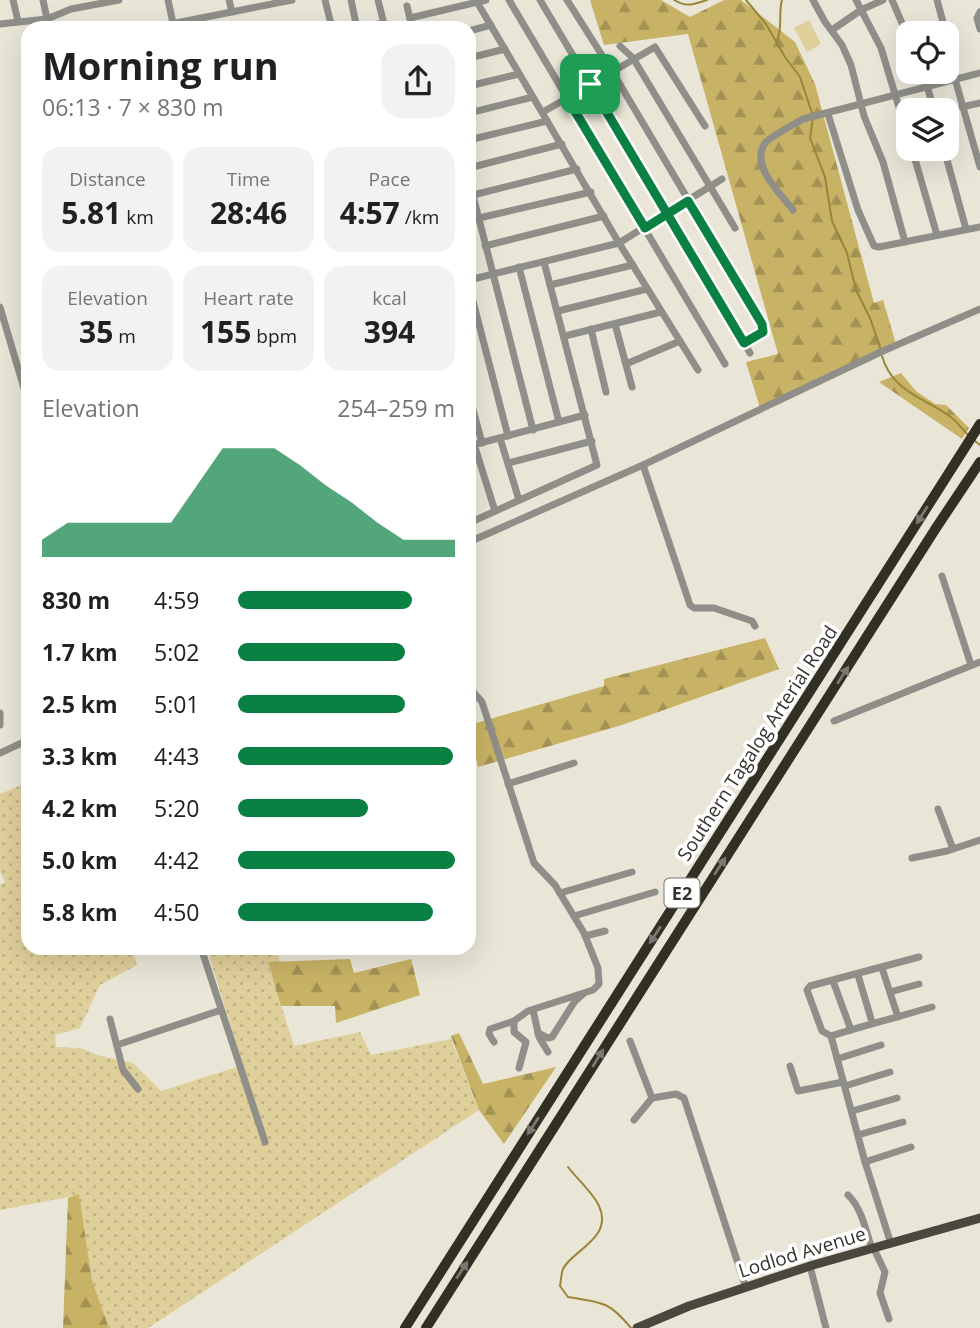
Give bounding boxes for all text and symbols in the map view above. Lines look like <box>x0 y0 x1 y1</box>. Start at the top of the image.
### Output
map controls <box>896 21 959 161</box>
button: locate <box>896 21 959 84</box>
text: Morning run <box>42 39 279 91</box>
button: share <box>381 44 455 118</box>
pin <box>560 54 620 114</box>
icon: arrive <box>571 65 609 103</box>
text: 06:13 · 7 × 830 m <box>42 91 224 123</box>
button: layers <box>896 98 959 161</box>
text: Distance <box>69 166 146 192</box>
text: Time <box>227 166 270 192</box>
text: Pace <box>369 166 410 192</box>
text: 5.81 <box>61 192 121 233</box>
text: 28:46 <box>210 192 287 233</box>
text: 4:57 <box>340 192 400 233</box>
text: km <box>121 204 154 230</box>
text: /km <box>400 204 439 230</box>
text: Elevation <box>67 285 148 311</box>
text: Heart rate <box>203 285 294 311</box>
text: kcal <box>372 285 407 311</box>
text: 35 <box>79 311 113 352</box>
text: 155 <box>200 311 251 352</box>
text: 394 <box>364 311 415 352</box>
text: m <box>113 323 136 349</box>
text: bpm <box>251 323 297 349</box>
text: Elevation <box>42 392 140 424</box>
text: 254–259 m <box>337 392 455 424</box>
one-way arrow <box>915 506 928 525</box>
text: 830 m <box>42 584 110 616</box>
text: 4:59 <box>154 584 200 616</box>
street label: Southern Tagalog Arterial Road <box>671 620 843 866</box>
text: 1.7 km <box>42 636 118 668</box>
text: 5:02 <box>154 636 200 668</box>
one-way arrow <box>836 665 849 684</box>
text: 2.5 km <box>42 688 118 720</box>
text: 5:01 <box>154 688 200 720</box>
text: 3.3 km <box>42 740 118 772</box>
text: 4:43 <box>154 740 200 772</box>
text: 4.2 km <box>42 792 118 824</box>
text: 5:20 <box>154 792 200 824</box>
text: 5.0 km <box>42 844 118 876</box>
text: 4:42 <box>154 844 200 876</box>
one-way arrow <box>713 856 726 876</box>
road number: E2 <box>664 878 700 908</box>
text: 5.8 km <box>42 896 118 928</box>
text: 4:50 <box>154 896 200 928</box>
one-way arrow <box>649 925 662 944</box>
one-way arrow <box>591 1048 604 1068</box>
one-way arrow <box>526 1117 539 1136</box>
street label: Lodlod Avenue <box>735 1220 869 1284</box>
one-way arrow <box>456 1261 469 1280</box>

